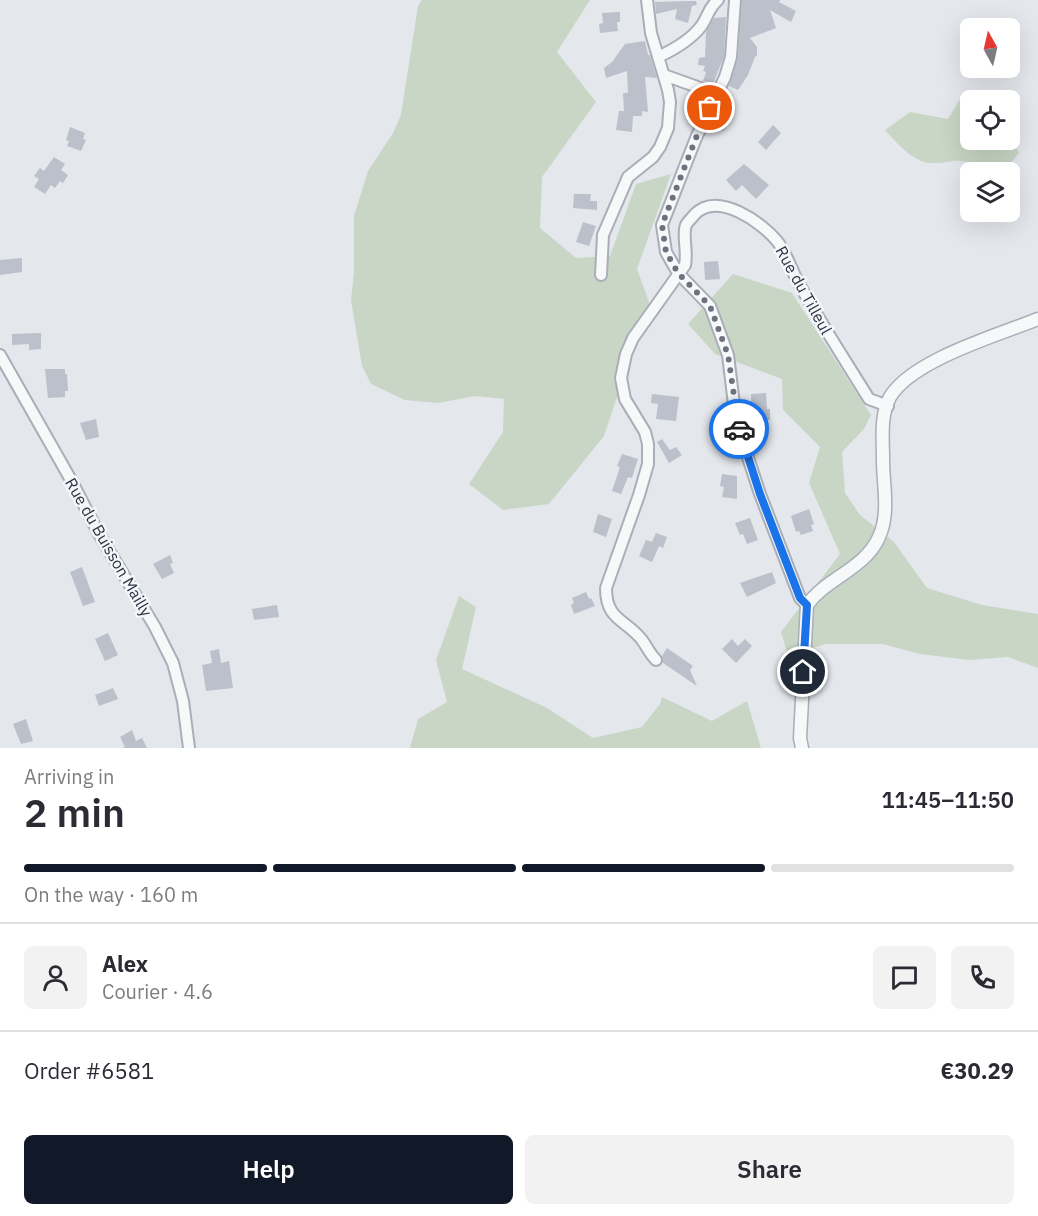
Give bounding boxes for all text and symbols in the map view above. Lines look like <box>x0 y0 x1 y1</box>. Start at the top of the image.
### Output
north arrow <box>960 18 1020 78</box>
map controls <box>960 18 1020 222</box>
pin <box>684 82 735 133</box>
button: locate <box>960 90 1020 150</box>
icon: bag <box>693 91 726 124</box>
button: layers <box>960 162 1020 222</box>
street label: Rue du Tilleul <box>771 242 837 338</box>
courier <box>709 399 769 459</box>
icon: car <box>723 413 756 446</box>
street label: Rue du Buisson Mailly <box>61 474 157 620</box>
pin <box>777 646 828 697</box>
icon: home <box>786 655 819 688</box>
text: Arriving in <box>24 763 114 790</box>
text: 11:45–11:50 <box>881 785 1014 814</box>
text: 2 min <box>24 787 125 838</box>
text: On the way · 160 m <box>24 881 198 908</box>
button: person <box>24 946 87 1009</box>
button: chat <box>873 946 936 1009</box>
button: phone <box>951 946 1014 1009</box>
text: Alex <box>102 949 148 978</box>
text: Courier · 4.6 <box>102 978 213 1005</box>
text: Order #6581 <box>24 1056 154 1085</box>
text: €30.29 <box>941 1056 1014 1085</box>
button: Help <box>24 1135 513 1204</box>
button: Share <box>525 1135 1014 1204</box>

